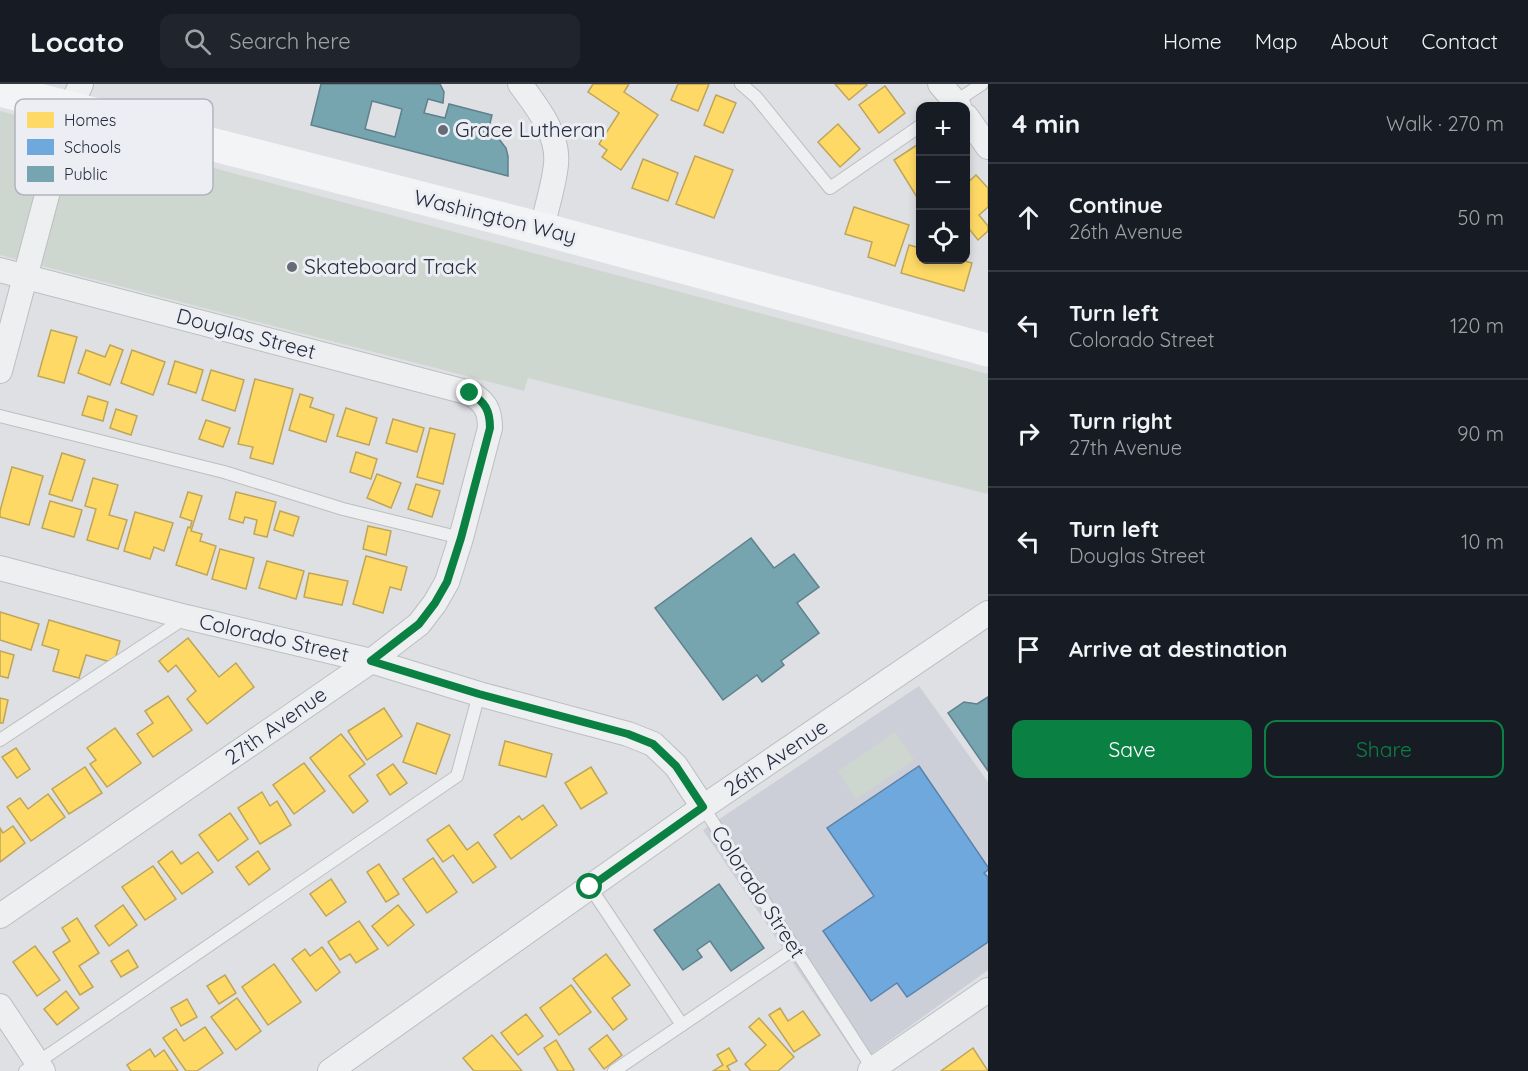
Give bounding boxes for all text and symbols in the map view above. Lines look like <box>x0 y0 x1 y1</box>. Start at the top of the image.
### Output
search box <box>160 14 580 68</box>
text: Locato <box>30 24 124 59</box>
icon: search <box>181 25 214 58</box>
text: Search here <box>229 27 351 55</box>
text: Home <box>1163 28 1222 54</box>
text: Map <box>1255 28 1298 54</box>
text: About <box>1331 28 1389 54</box>
text: Contact <box>1422 28 1498 54</box>
legend <box>15 99 213 195</box>
map controls <box>916 102 970 264</box>
button: + <box>916 102 970 156</box>
text: 4 min <box>1012 107 1080 140</box>
text: Homes <box>64 110 116 130</box>
text: Walk · 270 m <box>1386 111 1504 136</box>
place label: Grace Lutheran <box>455 116 605 142</box>
marker: Grace Lutheran <box>436 123 450 137</box>
text: Schools <box>64 137 121 157</box>
button: − <box>916 156 970 210</box>
text: Public <box>64 164 108 184</box>
street label: Washington Way <box>411 183 579 249</box>
text: Continue <box>1069 191 1163 219</box>
icon: ahead <box>1012 201 1045 234</box>
text: 50 m <box>1458 205 1504 230</box>
button: locate <box>916 210 970 264</box>
text: 26th Avenue <box>1069 219 1183 244</box>
place label: Skateboard Track <box>304 253 477 279</box>
marker: Skateboard Track <box>285 260 299 274</box>
text: Turn left <box>1069 299 1159 327</box>
street label: Douglas Street <box>174 302 319 364</box>
icon: left <box>1012 309 1045 342</box>
text: 120 m <box>1450 313 1504 338</box>
text: Colorado Street <box>1069 327 1215 352</box>
route end <box>456 379 482 405</box>
text: Turn right <box>1069 407 1173 435</box>
icon: right <box>1012 417 1045 450</box>
text: 90 m <box>1457 421 1504 446</box>
text: 27th Avenue <box>1069 435 1182 460</box>
text: Turn left <box>1069 515 1159 543</box>
icon: left <box>1012 525 1045 558</box>
text: 10 m <box>1461 529 1504 554</box>
text: Douglas Street <box>1069 543 1206 568</box>
street label: Colorado Street <box>197 607 352 667</box>
icon: arrive <box>1012 633 1045 666</box>
text: Arrive at destination <box>1069 635 1287 663</box>
street label: 27th Avenue <box>219 681 331 770</box>
street label: 26th Avenue <box>719 713 832 801</box>
button: Save <box>1012 720 1252 778</box>
button: Share <box>1264 720 1504 778</box>
street label: Colorado Street <box>706 820 811 963</box>
route start <box>576 873 602 899</box>

